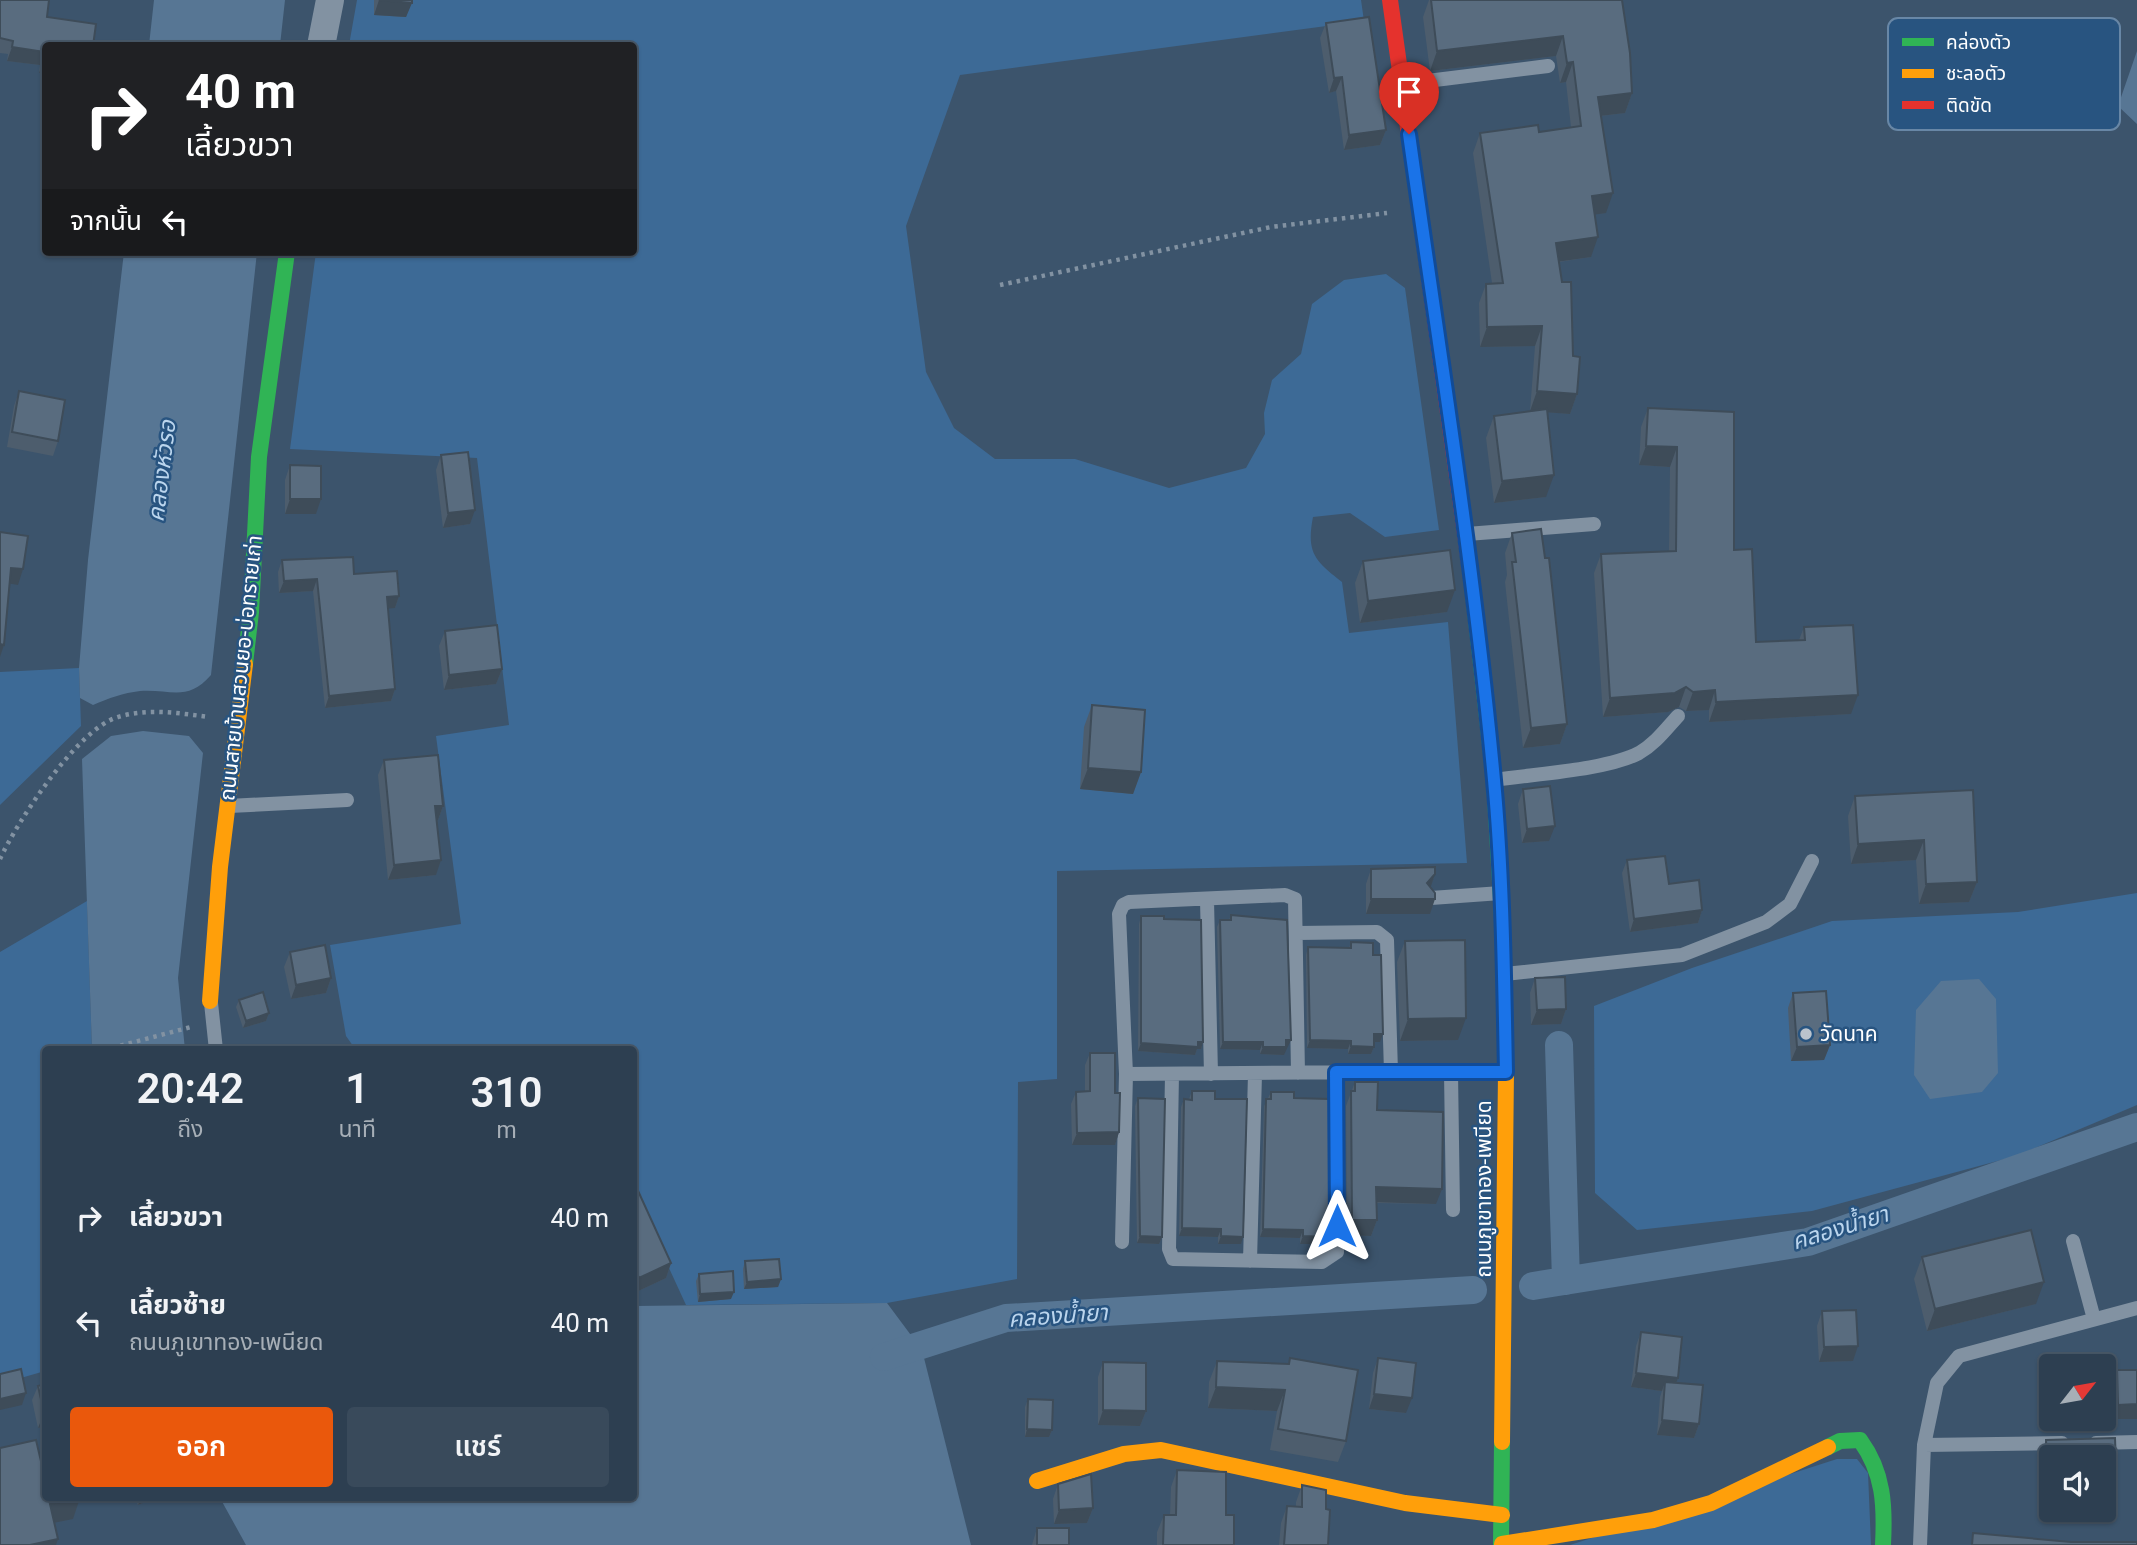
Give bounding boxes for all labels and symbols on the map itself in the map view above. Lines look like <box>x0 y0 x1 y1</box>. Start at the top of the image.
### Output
legend <box>1888 18 2120 130</box>
text: คล่องตัว <box>1946 31 2011 54</box>
pin <box>1379 62 1439 134</box>
text: ชะลอตัว <box>1946 62 2006 85</box>
text: ติดขัด <box>1946 94 1992 117</box>
water label: คลองหัวรอ <box>142 418 182 523</box>
street label: ถนนสายบ้านสวนยอ-บ่อทรายเก่า <box>215 534 267 802</box>
place label: วัดนาค <box>1820 1022 1878 1046</box>
marker: วัดนาค <box>1798 1026 1814 1042</box>
street label: ถนนภูเขาทอง-เพนียด <box>1472 1100 1497 1278</box>
position arrow <box>1300 1189 1374 1263</box>
water label: คลองน้ำยา <box>1788 1197 1893 1255</box>
water label: คลองน้ำยา <box>1007 1296 1110 1333</box>
north arrow <box>2039 1354 2116 1432</box>

